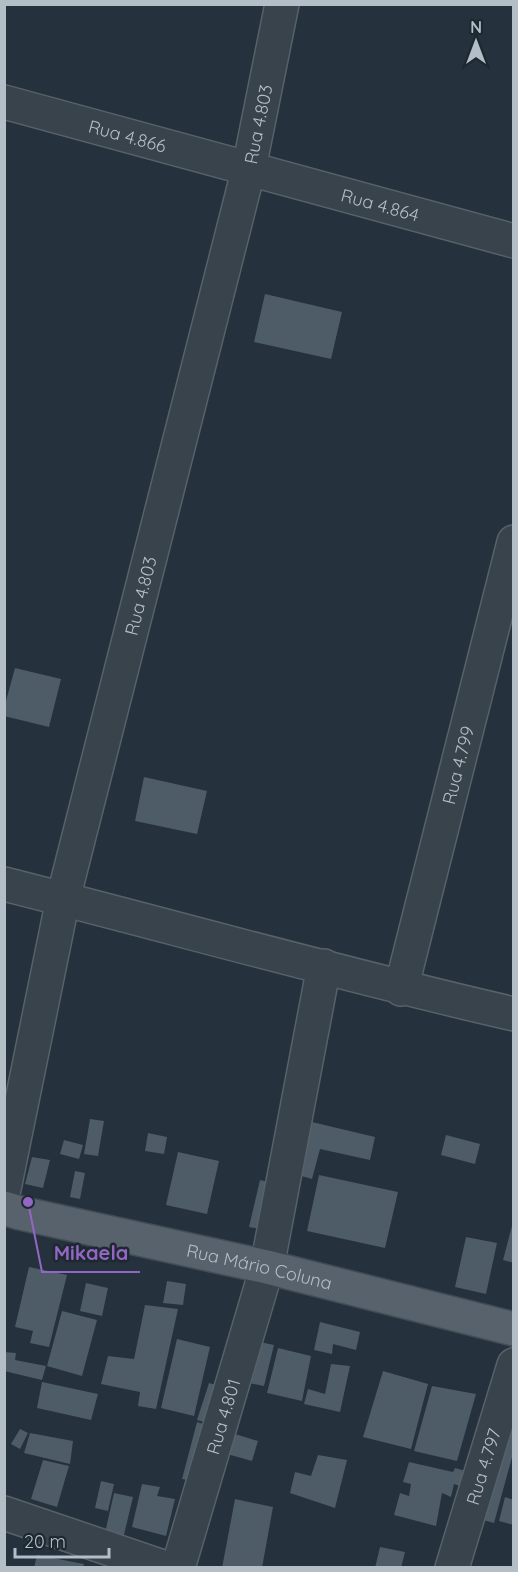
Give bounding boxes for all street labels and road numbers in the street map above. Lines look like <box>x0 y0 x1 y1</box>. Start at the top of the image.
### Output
street label: Rua 4.803 <box>239 82 277 166</box>
street label: Rua 4.866 <box>86 114 169 157</box>
street label: Rua 4.864 <box>339 183 422 226</box>
street label: Rua 4.803 <box>119 554 161 638</box>
street label: Rua 4.799 <box>437 723 479 807</box>
street label: Rua Mário Coluna <box>185 1238 335 1294</box>
street label: Rua 4.801 <box>201 1376 245 1457</box>
street label: Rua 4.797 <box>460 1426 505 1508</box>

